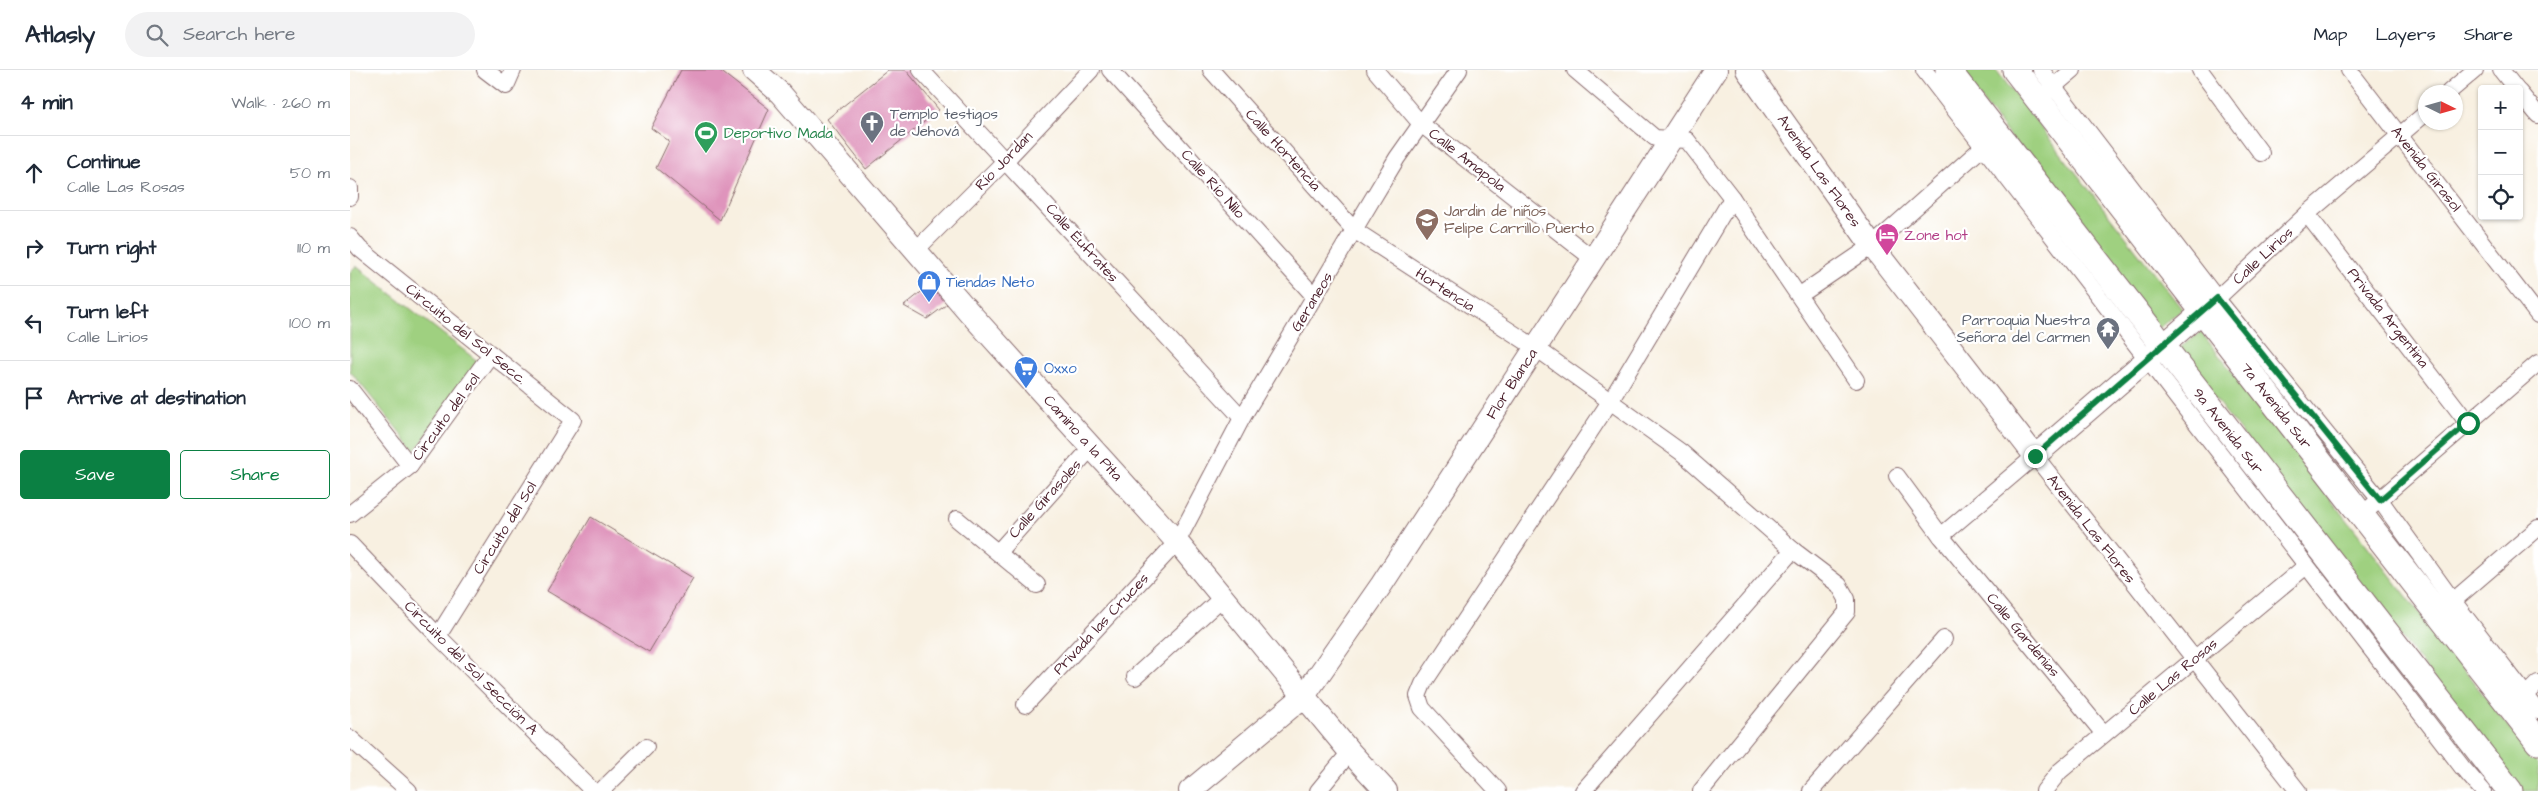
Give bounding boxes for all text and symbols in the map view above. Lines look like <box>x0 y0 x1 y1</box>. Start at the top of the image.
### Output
search box <box>125 12 475 57</box>
text: Atlasly <box>25 18 95 52</box>
icon: search <box>143 21 171 49</box>
text: Search here <box>183 21 295 48</box>
text: Map <box>2313 22 2347 47</box>
text: Layers <box>2375 22 2436 47</box>
text: Share <box>2464 22 2513 47</box>
north arrow <box>2418 85 2463 130</box>
map controls <box>2478 85 2523 220</box>
button: + <box>2478 85 2523 130</box>
text: 4 min <box>20 88 73 117</box>
text: Walk · 260 m <box>231 92 330 114</box>
place label: Templo testigos de Jehová <box>890 104 999 142</box>
street label: Calle Hortencia <box>1240 104 1326 196</box>
church icon: Templo testigos de Jehová <box>859 110 885 144</box>
street label: Avenida Las Flores <box>1772 110 1866 232</box>
sports icon: Deportivo Mada <box>693 120 719 154</box>
street label: Avenida Girasol <box>2386 122 2466 216</box>
place label: Deportivo Mada <box>724 123 833 144</box>
street label: Calle Amapola <box>1424 123 1510 197</box>
street label: Río Jordan <box>970 126 1038 195</box>
button: − <box>2478 130 2523 175</box>
street label: Calle Río Nilo <box>1176 145 1250 224</box>
text: Continue <box>67 149 141 176</box>
icon: ahead <box>20 159 48 187</box>
text: 50 m <box>290 162 330 184</box>
button: locate <box>2478 175 2523 220</box>
text: Calle Las Rosas <box>67 176 185 198</box>
street label: Calle Éufrates <box>1041 199 1124 288</box>
place label: Jardin de niños Felipe Carrillo Puerto <box>1444 201 1594 239</box>
school or university icon: Jardin de niños Felipe Carrillo Puerto <box>1414 207 1440 241</box>
hotel icon: Zone hot <box>1874 222 1900 256</box>
street label: Calle Lirios <box>2228 222 2298 290</box>
place label: Zone hot <box>1904 225 1968 246</box>
icon: right <box>20 234 48 262</box>
text: Turn right <box>67 235 156 262</box>
text: 110 m <box>297 237 330 259</box>
street label: Hortencia <box>1411 263 1479 317</box>
street label: Privada Argentina <box>2342 264 2434 373</box>
street label: Geraneos <box>1286 268 1338 336</box>
shop icon: Tiendas Neto <box>916 269 942 303</box>
place label: Tiendas Neto <box>946 272 1035 293</box>
street label: Circuito del Sol Secc. <box>401 278 531 390</box>
text: Turn left <box>67 299 148 326</box>
icon: left <box>20 309 48 337</box>
place label: Parroquia Nuestra Señora del Carmen <box>1956 310 2091 348</box>
text: 100 m <box>289 312 330 334</box>
temple icon: Parroquia Nuestra Señora del Carmen <box>2095 316 2121 350</box>
text: Calle Lirios <box>67 326 148 348</box>
street label: Flor Blanca <box>1481 344 1543 424</box>
supermarket icon: Oxxo <box>1013 355 1039 389</box>
place label: Oxxo <box>1044 358 1077 379</box>
street label: 7a Avenida Sur <box>2235 358 2317 454</box>
street label: Circuito del sol <box>407 369 485 465</box>
street label: 9a Avenida Sur <box>2188 383 2268 479</box>
icon: arrive <box>20 384 48 412</box>
text: Arrive at destination <box>67 385 246 412</box>
street label: Camino a la Pita <box>1039 390 1128 486</box>
route start <box>2457 412 2480 435</box>
route end <box>2024 445 2047 468</box>
button: Save <box>20 450 170 499</box>
button: Share <box>180 450 330 499</box>
street label: Calle Girasoles <box>1004 455 1086 543</box>
street label: Avenida Las Flores <box>2042 470 2141 588</box>
street label: Circuito del Sol <box>468 478 542 578</box>
street label: Privada las Cruces <box>1048 568 1154 679</box>
street label: Calle Gardenias <box>1981 588 2065 682</box>
street label: Circuito del Sol Sección A <box>399 596 543 740</box>
street label: Calle Las Rosas <box>2124 633 2222 721</box>

